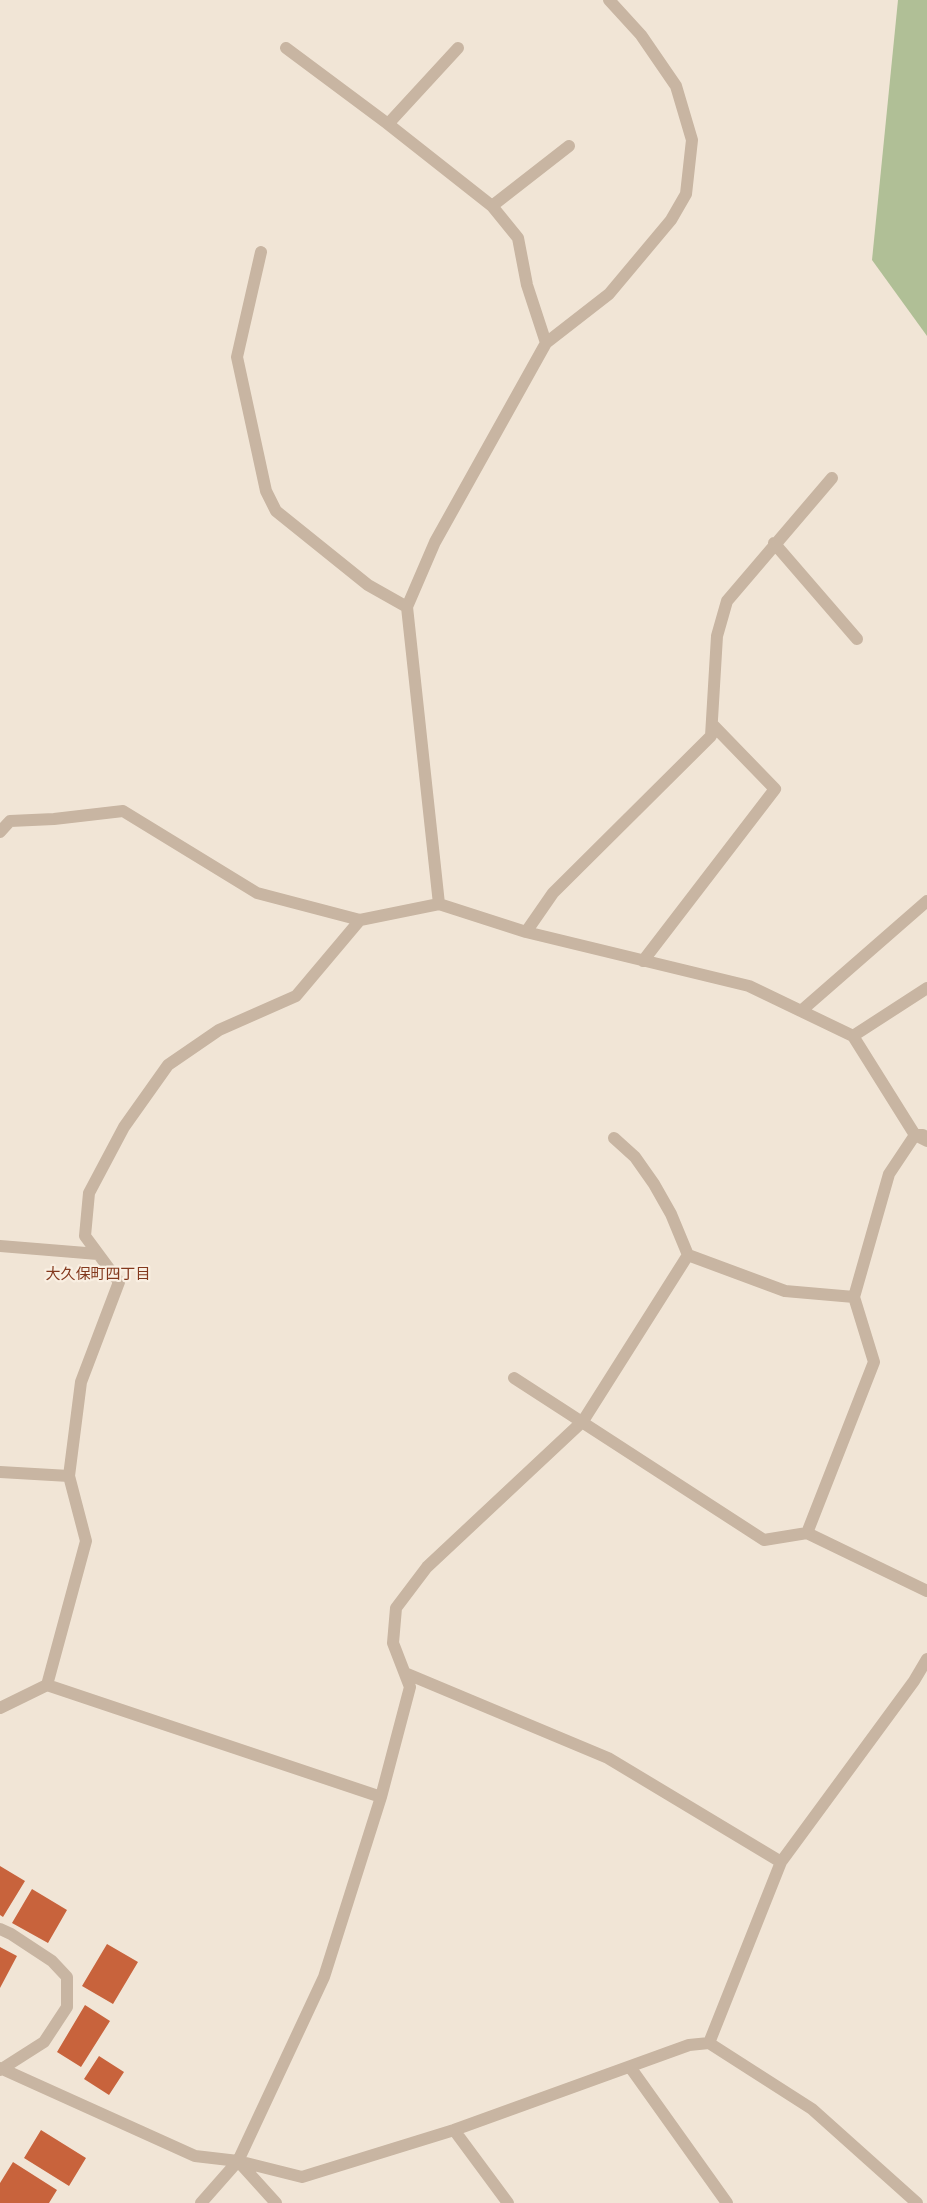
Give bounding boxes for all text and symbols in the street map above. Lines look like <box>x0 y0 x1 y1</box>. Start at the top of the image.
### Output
district label: 大久保町四丁目 <box>46 1266 150 1284</box>

